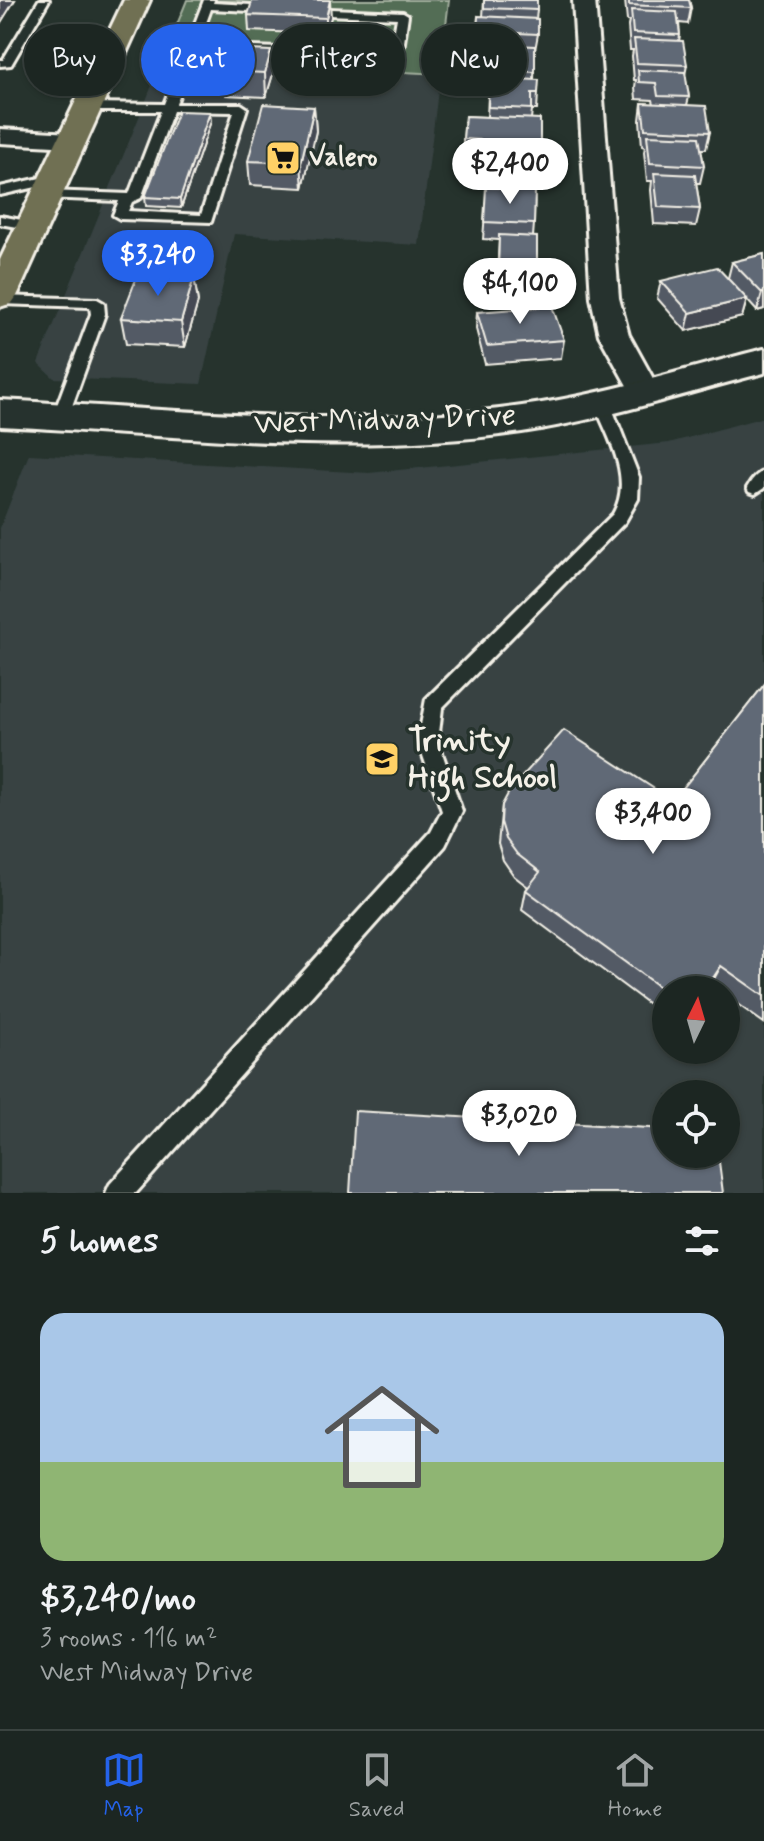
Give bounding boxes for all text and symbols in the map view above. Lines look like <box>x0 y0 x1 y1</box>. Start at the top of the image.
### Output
chip: Buy <box>24 24 125 96</box>
chip: Rent <box>141 24 255 96</box>
chip: Filters <box>271 24 405 96</box>
chip: New <box>421 24 527 96</box>
pin: $2,400 <box>445 138 575 206</box>
supermarket icon: Valero <box>264 139 302 177</box>
place label: Valero <box>309 141 378 175</box>
text: $2,400 <box>470 147 550 181</box>
pin: $3,240 <box>93 230 223 298</box>
text: $3,240 <box>120 239 196 273</box>
pin: $4,100 <box>455 258 585 326</box>
text: $4,100 <box>481 267 559 301</box>
street label: West Midway Drive <box>253 394 517 446</box>
place label: Trinity High School <box>408 720 557 803</box>
school or university icon: Trinity High School <box>363 740 401 778</box>
pin: $3,400 <box>588 788 718 856</box>
text: $3,400 <box>614 797 692 831</box>
north arrow <box>652 976 740 1064</box>
map controls <box>652 976 740 1168</box>
button: locate <box>652 1080 740 1168</box>
pin: $3,020 <box>454 1090 584 1158</box>
text: $3,020 <box>480 1099 558 1133</box>
text: 5 homes <box>40 1219 158 1264</box>
icon: filters <box>680 1219 724 1263</box>
icon: home <box>310 1365 454 1509</box>
text: $3,240/mo <box>40 1577 196 1622</box>
text: 3 rooms · 116 m² <box>40 1622 217 1656</box>
text: West Midway Drive <box>40 1656 253 1690</box>
tab: Map <box>102 1748 146 1824</box>
tab: Saved <box>349 1748 404 1824</box>
tab: Home <box>608 1748 662 1824</box>

